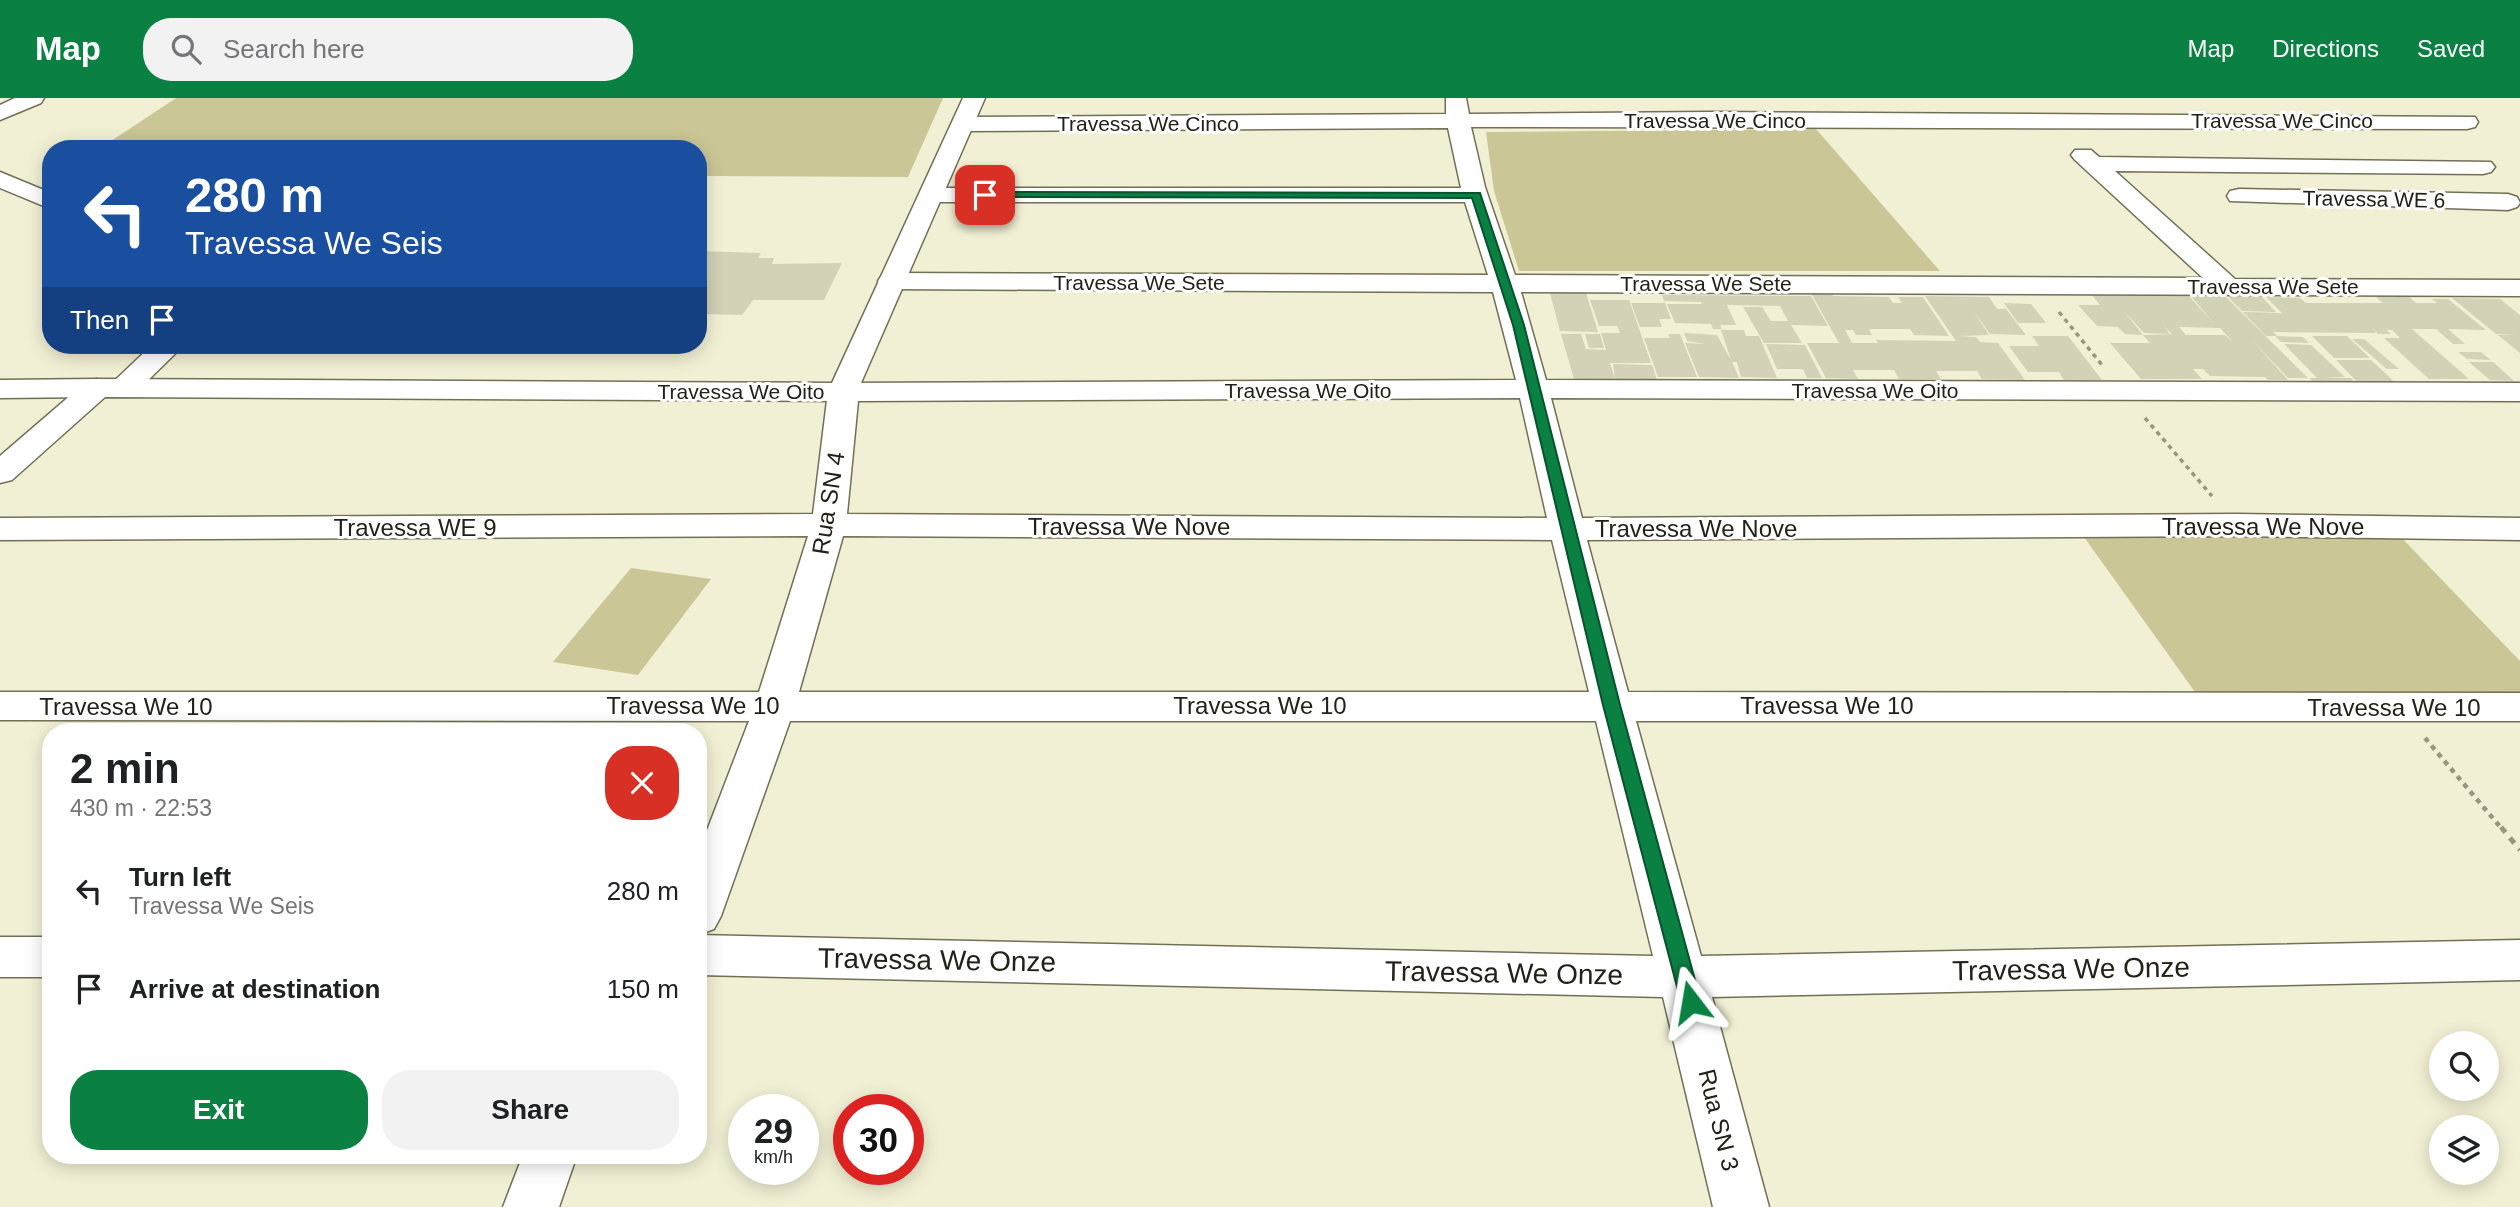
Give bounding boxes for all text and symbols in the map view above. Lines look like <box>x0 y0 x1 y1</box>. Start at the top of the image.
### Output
search box <box>143 18 633 81</box>
text: Map <box>35 30 101 67</box>
icon: search <box>167 30 205 68</box>
text: Search here <box>223 34 365 64</box>
text: Map <box>2188 35 2234 62</box>
text: Directions <box>2272 35 2379 62</box>
text: Saved <box>2417 35 2485 62</box>
street label: Travessa We Cinco <box>1624 109 1806 132</box>
street label: Travessa We Cinco <box>2191 109 2373 132</box>
street label: Travessa We Cinco <box>1057 112 1239 135</box>
pin <box>955 165 1015 225</box>
icon: left <box>70 168 161 259</box>
text: 280 m <box>185 168 324 222</box>
icon: arrive <box>966 176 1004 214</box>
street label: Travessa WE 6 <box>2302 186 2446 212</box>
text: Travessa We Seis <box>185 225 443 261</box>
street label: Travessa We Sete <box>1053 271 1225 294</box>
street label: Travessa We Sete <box>1620 272 1792 295</box>
street label: Travessa We Sete <box>2187 275 2359 298</box>
icon: arrive <box>143 301 181 339</box>
text: Then <box>70 305 129 335</box>
street label: Travessa We Oito <box>1225 379 1391 402</box>
street label: Travessa We Oito <box>1792 379 1958 402</box>
street label: Travessa We Oito <box>658 380 824 403</box>
street label: Rua SN 4 <box>807 449 849 557</box>
street label: Travessa We Nove <box>1028 513 1230 540</box>
street label: Travessa We Nove <box>2162 513 2364 540</box>
street label: Travessa WE 9 <box>333 514 497 541</box>
street label: Travessa We Nove <box>1595 515 1797 542</box>
street label: Travessa We 10 <box>606 692 780 719</box>
street label: Travessa We 10 <box>1173 692 1347 719</box>
street label: Travessa We 10 <box>1740 692 1914 719</box>
street label: Travessa We 10 <box>39 693 213 720</box>
street label: Travessa We 10 <box>2307 694 2481 721</box>
text: 2 min <box>70 745 180 792</box>
button: close <box>605 746 679 820</box>
text: 430 m · 22:53 <box>70 795 212 821</box>
text: Turn left <box>129 862 231 892</box>
icon: left <box>70 872 108 910</box>
text: 280 m <box>607 876 679 906</box>
text: Travessa We Seis <box>129 893 314 919</box>
street label: Travessa We Onze <box>818 942 1056 978</box>
street label: Travessa We Onze <box>1952 951 2190 987</box>
street label: Travessa We Onze <box>1385 955 1623 991</box>
position arrow <box>1654 965 1728 1039</box>
icon: arrive <box>70 970 108 1008</box>
text: Arrive at destination <box>129 974 380 1004</box>
text: 150 m <box>607 974 679 1004</box>
map controls <box>2429 1031 2499 1185</box>
button: search <box>2429 1031 2499 1101</box>
street label: Rua SN 3 <box>1693 1066 1745 1174</box>
button: Exit <box>70 1070 368 1150</box>
button: Share <box>382 1070 679 1150</box>
speed limit sign: 30 <box>833 1094 924 1185</box>
text: 29 <box>754 1111 793 1150</box>
button: layers <box>2429 1115 2499 1185</box>
text: km/h <box>754 1147 793 1167</box>

